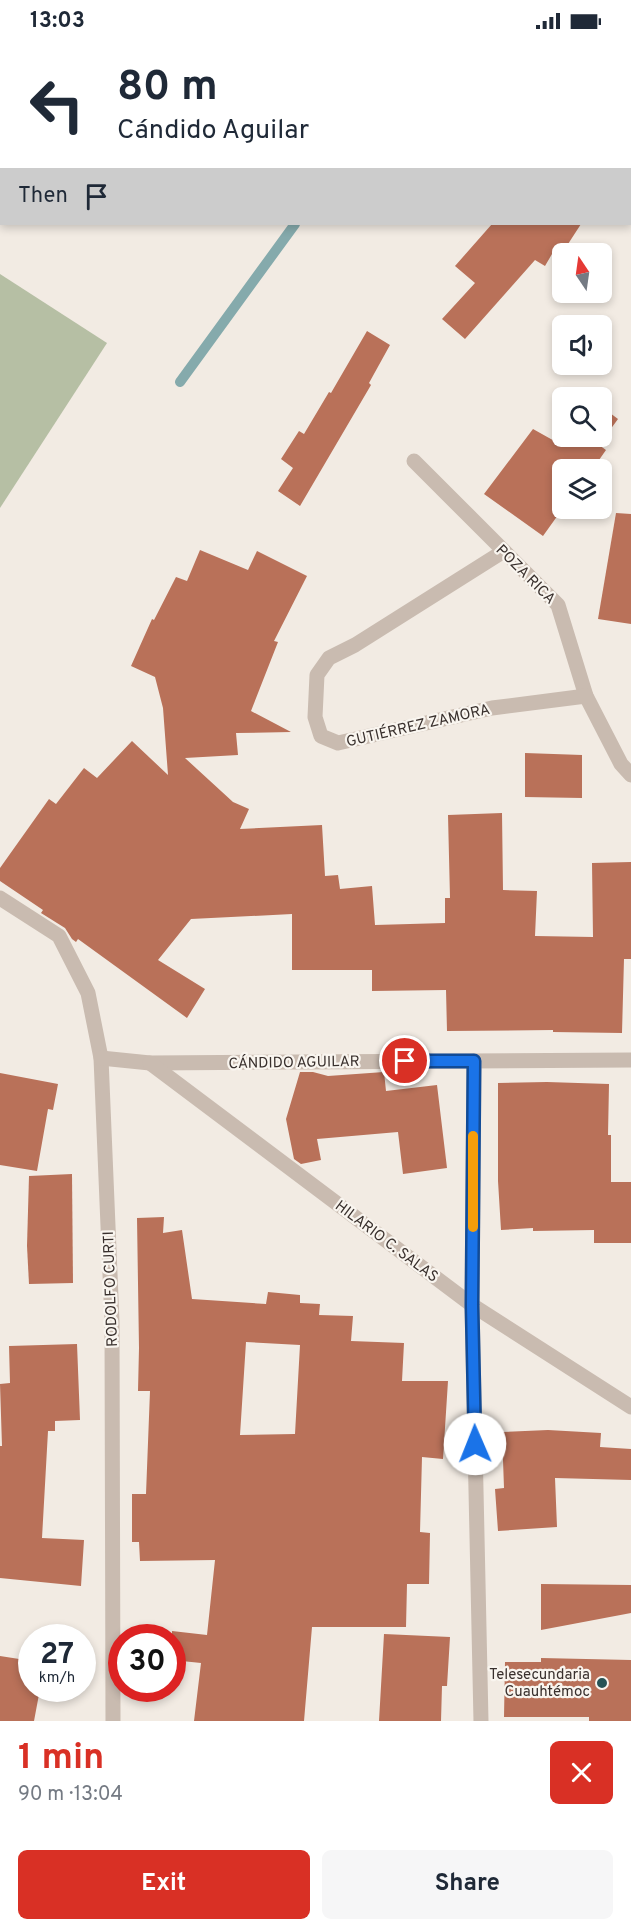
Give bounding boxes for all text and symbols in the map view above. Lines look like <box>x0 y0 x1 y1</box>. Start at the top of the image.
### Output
text: 13:03 <box>30 8 85 35</box>
text: 80 m <box>117 62 218 115</box>
icon: left <box>18 66 96 144</box>
text: Cándido Aguilar <box>117 114 309 148</box>
icon: arrive <box>80 180 113 213</box>
text: Then <box>18 183 68 210</box>
north arrow <box>552 243 612 303</box>
map controls <box>552 243 612 519</box>
button: sound <box>552 315 612 375</box>
button: search <box>552 387 612 447</box>
button: layers <box>552 459 612 519</box>
street label: POZA RICA <box>491 541 559 609</box>
street label: GUTIÉRREZ ZAMORA <box>344 700 492 752</box>
pin <box>379 1035 430 1086</box>
icon: arrive <box>388 1044 421 1077</box>
street label: CÁNDIDO AGUILAR <box>228 1052 360 1074</box>
street label: HILARIO C. SALAS <box>331 1197 442 1287</box>
street label: RODOLFO CURTI <box>100 1231 123 1347</box>
position arrow <box>443 1412 507 1476</box>
speed limit sign: 30 <box>108 1624 186 1702</box>
text: 27 <box>40 1637 74 1674</box>
place label: Telesecundaria Cuauhtémoc <box>489 1666 590 1702</box>
text: km/h <box>39 1669 75 1688</box>
marker: Telesecundaria Cuauhtémoc <box>595 1676 609 1690</box>
text: 1 min <box>18 1736 104 1782</box>
button: close <box>550 1741 613 1804</box>
text: 90 m · 13:04 <box>18 1782 123 1808</box>
button: Exit <box>18 1850 310 1919</box>
button: Share <box>322 1850 613 1919</box>

